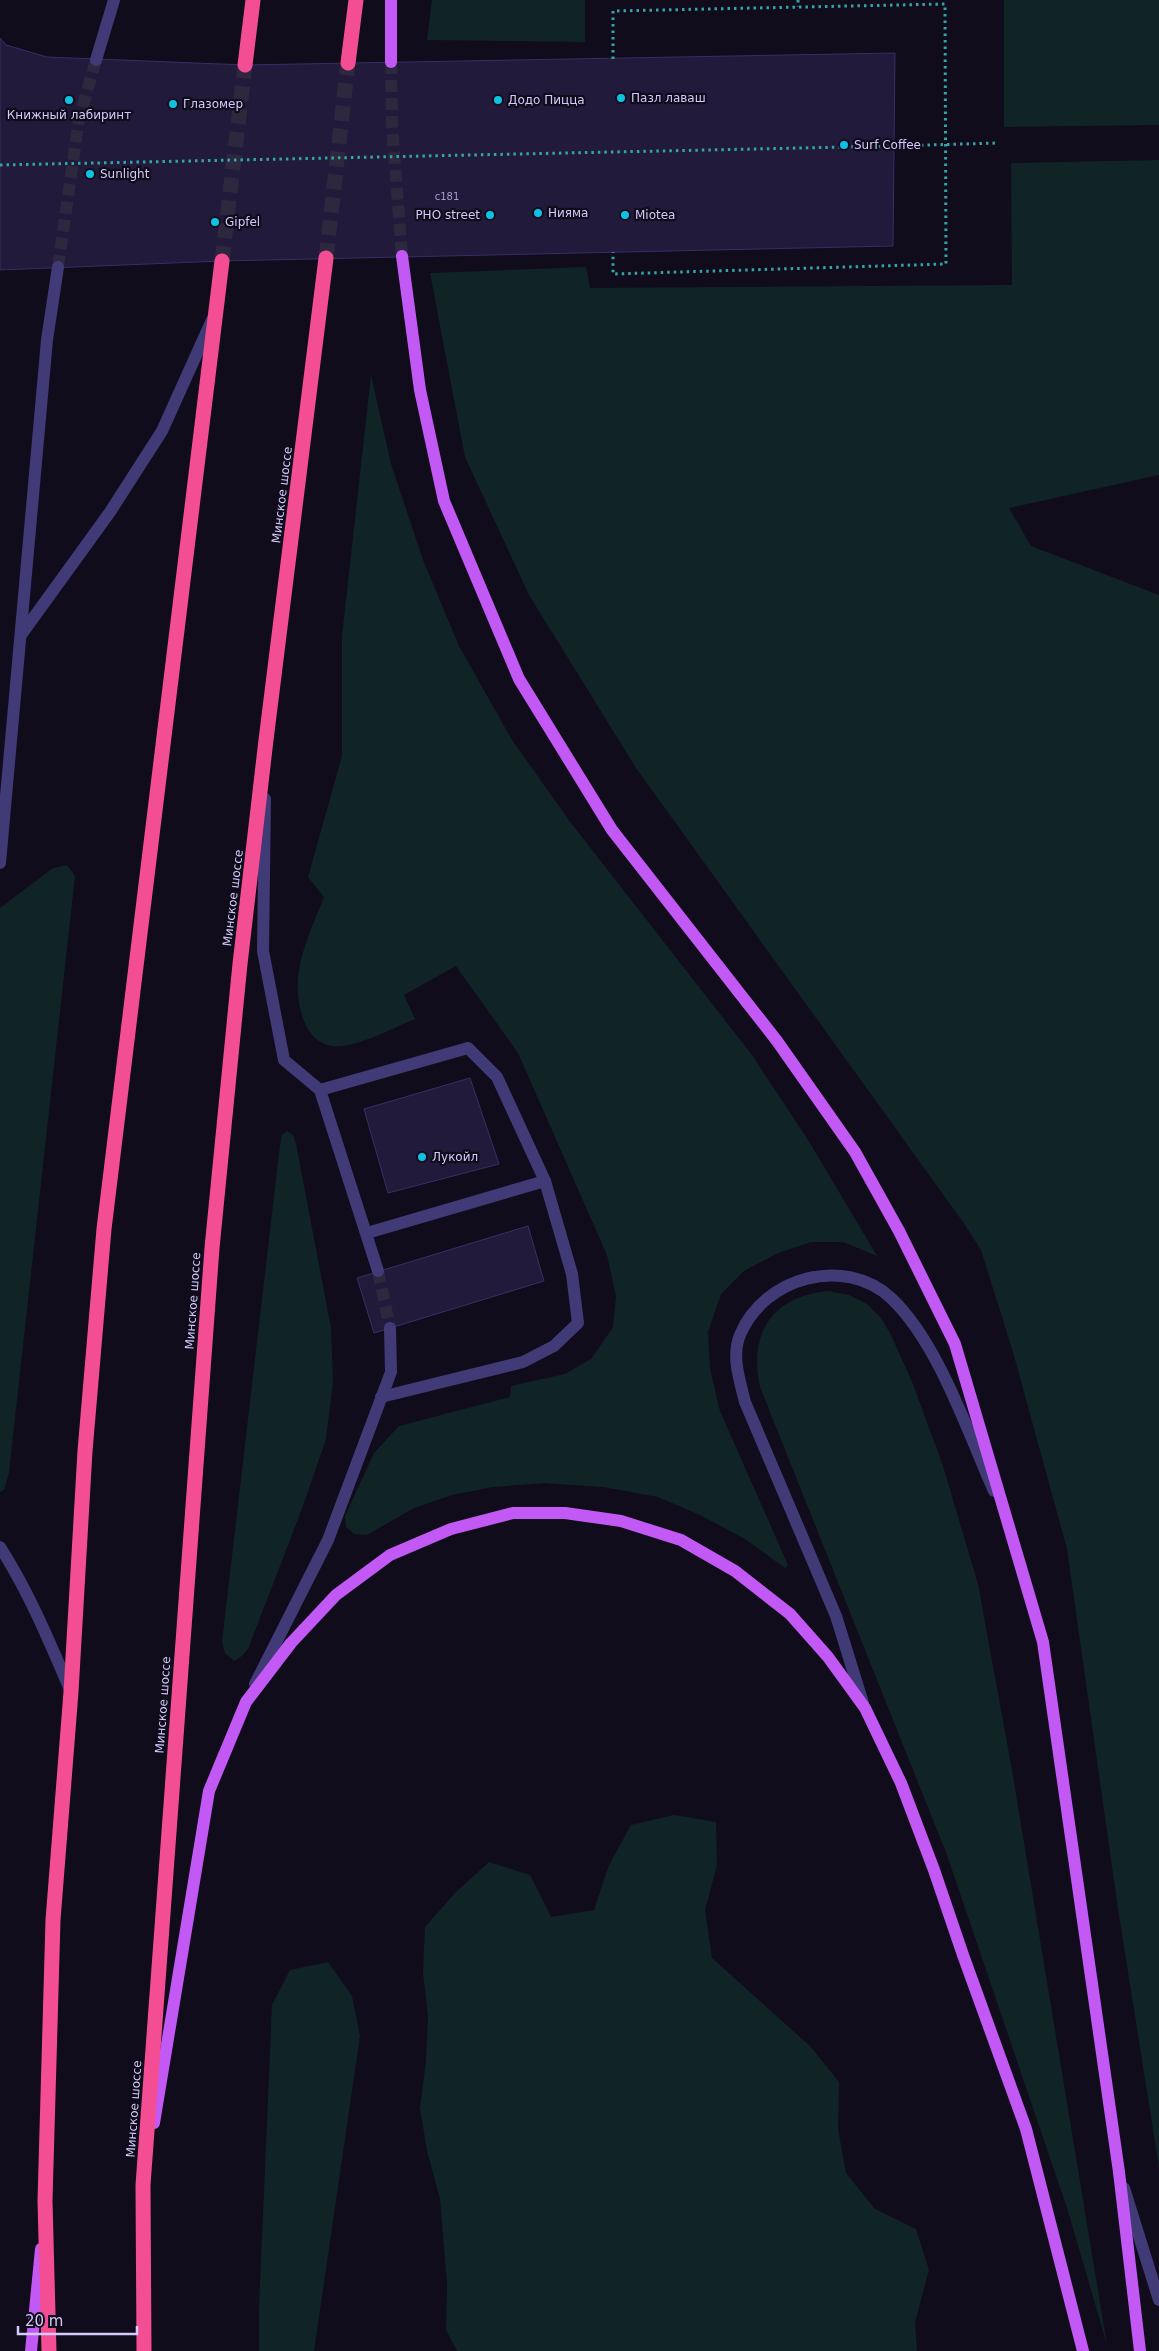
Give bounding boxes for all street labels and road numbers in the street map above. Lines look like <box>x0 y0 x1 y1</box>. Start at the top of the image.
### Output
street label: Минское шоссе <box>269 446 295 544</box>
street label: Минское шоссе <box>220 849 246 947</box>
street label: Минское шоссе <box>183 1252 203 1350</box>
street label: Минское шоссе <box>153 1656 173 1754</box>
street label: Минское шоссе <box>124 2060 144 2158</box>

